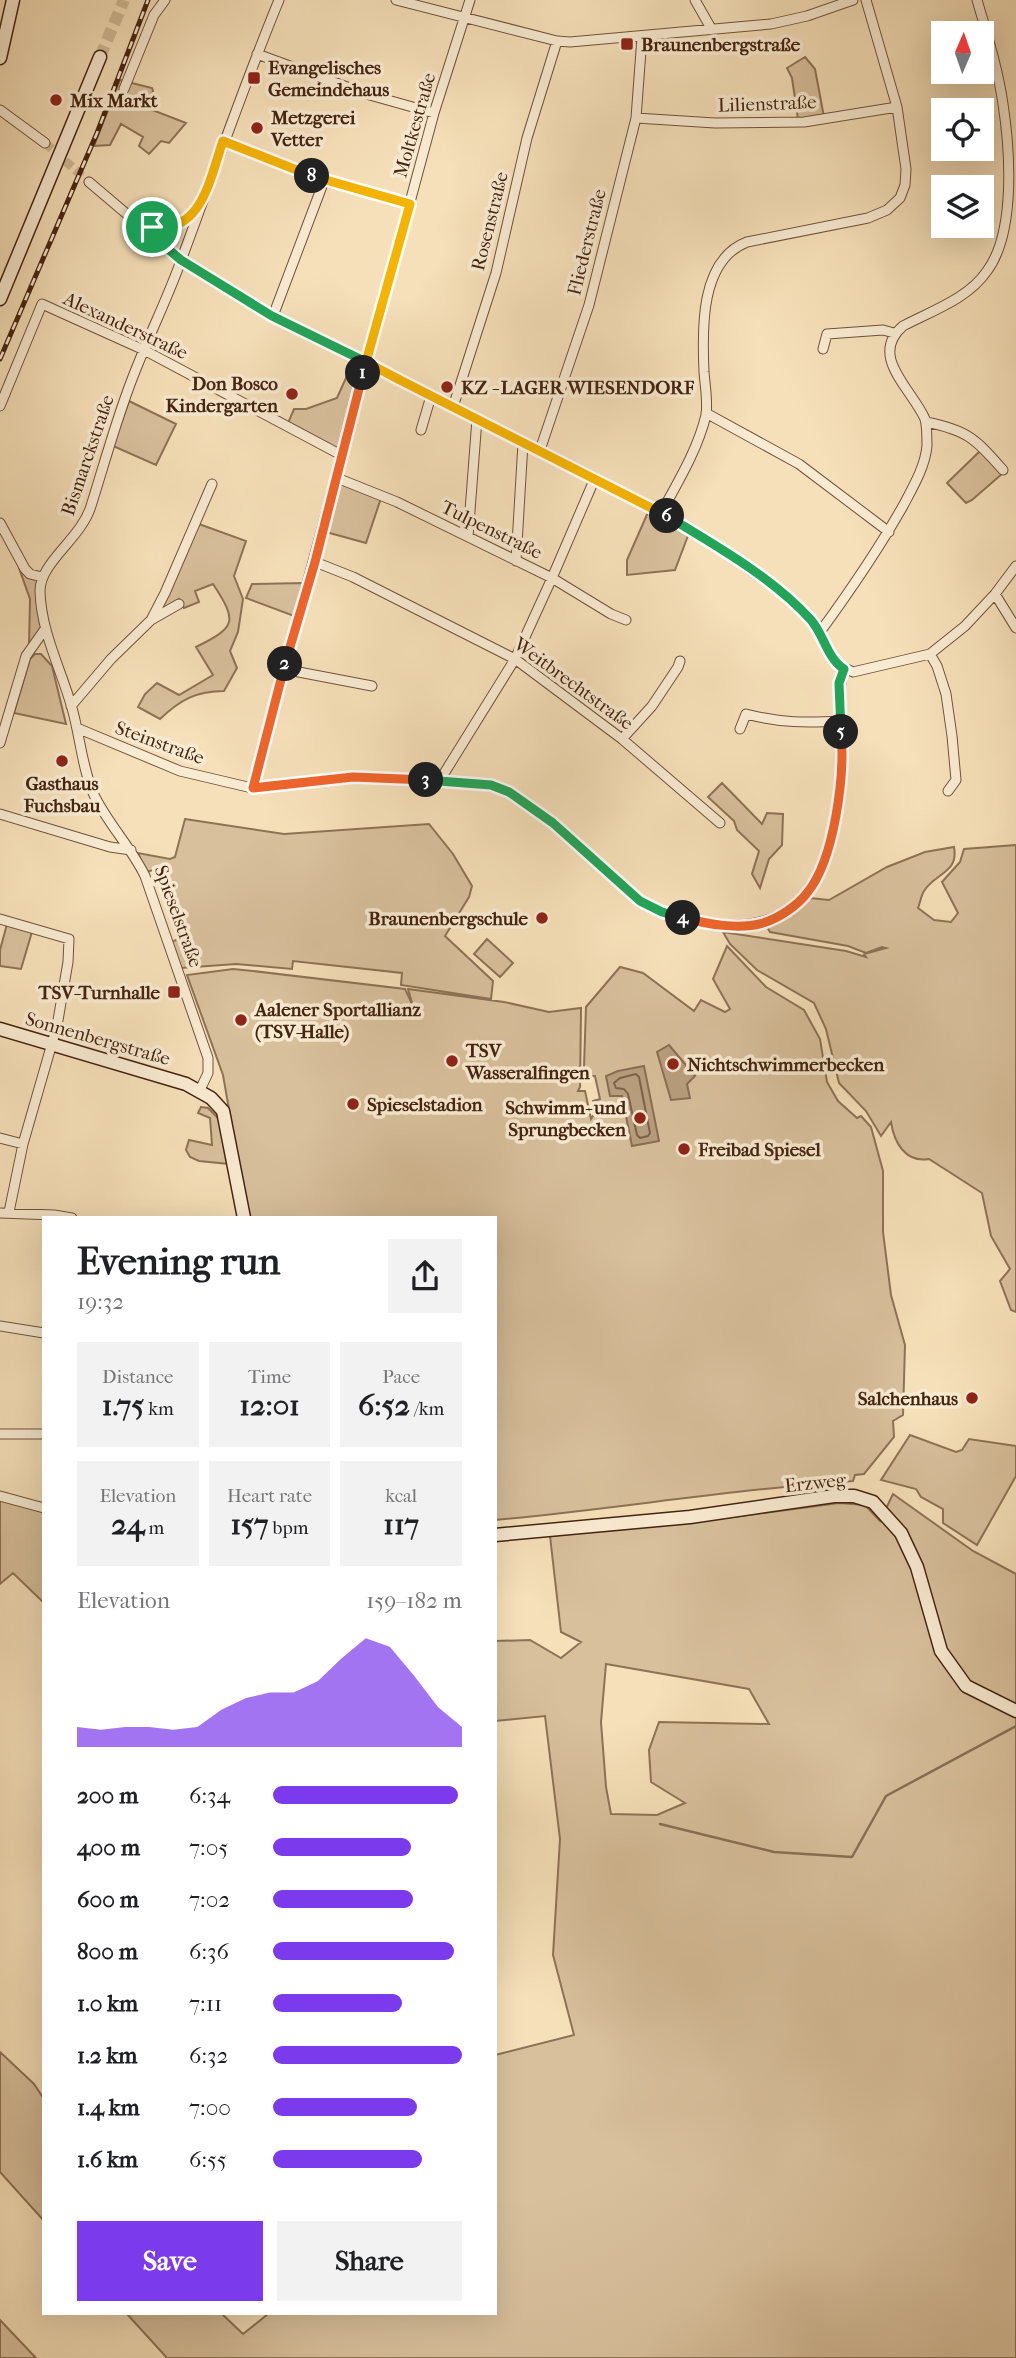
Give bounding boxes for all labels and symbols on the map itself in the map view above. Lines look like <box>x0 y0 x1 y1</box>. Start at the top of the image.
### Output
north arrow <box>931 21 994 84</box>
place label: Braunenbergstraße <box>641 34 801 56</box>
marker: Braunenbergstraße <box>619 36 635 52</box>
place label: Evangelisches Gemeindehaus <box>268 57 389 101</box>
marker: Evangelisches Gemeindehaus <box>246 70 262 86</box>
street label: Moltkestraße <box>390 70 440 180</box>
place label: Mix Markt <box>69 90 158 112</box>
street label: Lilienstraße <box>717 91 817 117</box>
marker: Mix Markt <box>48 92 64 108</box>
place label: Metzgerei Vetter <box>270 107 356 151</box>
marker: Metzgerei Vetter <box>249 120 265 136</box>
pin: 8 <box>294 158 330 194</box>
street label: Rosenstraße <box>467 170 513 273</box>
street label: Fliederstraße <box>563 187 611 298</box>
pin <box>122 197 182 257</box>
street label: Alexanderstraße <box>59 287 191 364</box>
pin: 1 <box>346 356 380 390</box>
place label: Don Bosco Kindergarten <box>166 373 279 417</box>
place label: KZ - LAGER WIESENDORF <box>461 377 695 399</box>
marker: KZ - LAGER WIESENDORF <box>439 379 455 395</box>
marker: Don Bosco Kindergarten <box>284 386 300 402</box>
street label: Bismarckstraße <box>57 392 119 519</box>
street label: Tulpenstraße <box>437 496 546 564</box>
pin: 6 <box>650 498 684 534</box>
street label: Weitbrechtstraße <box>509 632 637 735</box>
pin: 2 <box>268 646 302 682</box>
pin: 5 <box>824 714 858 750</box>
street label: Steinstraße <box>112 717 207 769</box>
marker: Gasthaus Fuchsbau <box>54 753 70 769</box>
pin: 3 <box>408 762 444 798</box>
place label: Gasthaus Fuchsbau <box>23 773 100 817</box>
street label: Spieselstraße <box>149 862 207 970</box>
pin: 4 <box>666 900 700 936</box>
place label: Braunenbergschule <box>368 908 529 930</box>
marker: Braunenbergschule <box>534 910 550 926</box>
place label: TSV-Turnhalle <box>38 982 161 1004</box>
marker: TSV-Turnhalle <box>166 984 182 1000</box>
place label: Aalener Sportallianz (TSV-Halle) <box>254 999 421 1043</box>
street label: Sonnenbergstraße <box>23 1008 173 1070</box>
marker: Aalener Sportallianz (TSV-Halle) <box>233 1012 249 1028</box>
place label: TSV Wasseralfingen <box>465 1040 591 1084</box>
marker: TSV Wasseralfingen <box>444 1053 460 1069</box>
place label: Nichtschwimmerbecken <box>687 1054 885 1076</box>
marker: Nichtschwimmerbecken <box>665 1056 681 1072</box>
place label: Spieselstadion <box>367 1094 483 1116</box>
marker: Spieselstadion <box>345 1096 361 1112</box>
place label: Schwimm- und Sprungbecken <box>505 1097 627 1141</box>
marker: Schwimm- und Sprungbecken <box>632 1110 648 1126</box>
place label: Freibad Spiesel <box>697 1139 821 1161</box>
marker: Freibad Spiesel <box>676 1141 692 1157</box>
place label: Salchenhaus <box>858 1388 958 1410</box>
marker: Salchenhaus <box>964 1390 980 1406</box>
street label: Erzweg <box>783 1469 848 1497</box>

